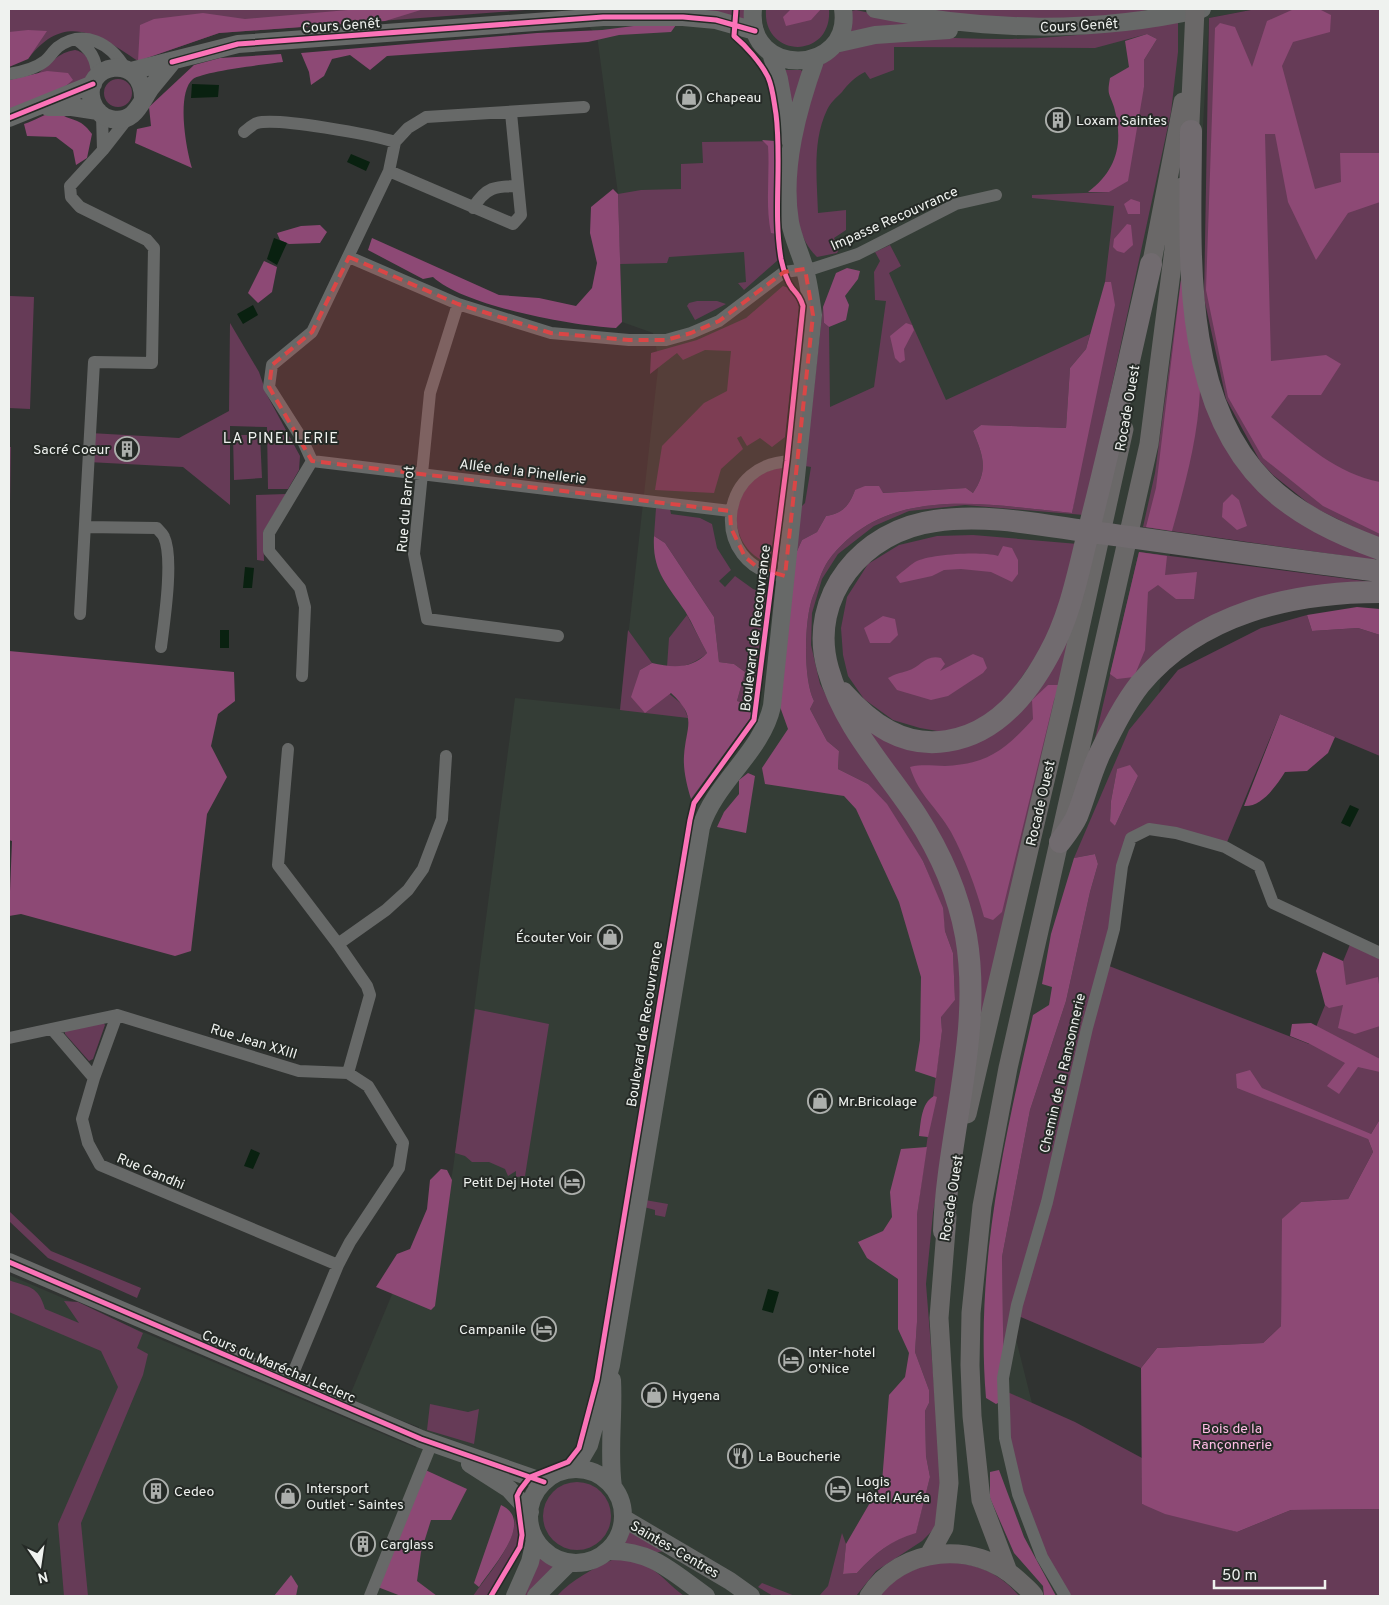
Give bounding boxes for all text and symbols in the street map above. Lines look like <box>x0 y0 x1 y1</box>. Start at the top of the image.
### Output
street label: Cours Genêt <box>301 15 381 38</box>
street label: Cours Genêt <box>1039 16 1119 37</box>
shop icon: Chapeau <box>676 84 702 110</box>
place label: Chapeau <box>706 90 761 107</box>
building icon: Loxam Saintes <box>1045 107 1071 133</box>
place label: Loxam Saintes <box>1076 113 1167 130</box>
street label: Impasse Recouvrance <box>828 184 961 255</box>
street label: Rocade Ouest <box>1113 364 1144 453</box>
district label: LA PINELLERIE <box>223 430 339 449</box>
building icon: Sacré Coeur <box>114 436 140 462</box>
place label: Sacré Coeur <box>33 442 111 459</box>
street label: Allée de la Pinellerie <box>458 456 587 489</box>
street label: Rue du Barrot <box>394 465 419 553</box>
street label: Boulevard de Recouvrance <box>738 544 775 712</box>
street label: Rocade Ouest <box>1023 759 1060 848</box>
shop icon: Écouter Voir <box>597 924 623 950</box>
place label: Écouter Voir <box>516 929 593 947</box>
street label: Boulevard de Recouvrance <box>624 940 667 1108</box>
street label: Chemin de la Ransonnerie <box>1037 992 1090 1155</box>
street label: Rue Jean XXIII <box>208 1021 299 1064</box>
shop icon: Mr.Bricolage <box>807 1088 833 1114</box>
place label: Mr.Bricolage <box>838 1094 917 1111</box>
street label: Rue Gandhi <box>114 1150 187 1194</box>
street label: Rocade Ouest <box>937 1154 968 1243</box>
hotel icon: Petit Dej Hotel <box>559 1169 585 1195</box>
place label: Petit Dej Hotel <box>463 1175 554 1192</box>
hotel icon: Campanile <box>531 1316 557 1342</box>
place label: Campanile <box>459 1322 526 1339</box>
street label: Cours du Maréchal Leclerc <box>199 1327 358 1408</box>
place label: Inter-hotel O'Nice <box>808 1345 875 1378</box>
hotel icon: Inter-hotel O'Nice <box>778 1347 804 1373</box>
shop icon: Hygena <box>641 1382 667 1408</box>
place label: Hygena <box>672 1388 720 1405</box>
park label: Bois de la Rançonnerie <box>1192 1421 1272 1454</box>
restaurant icon: La Boucherie <box>727 1443 753 1469</box>
place label: La Boucherie <box>758 1449 841 1466</box>
place label: Logis Hôtel Auréa <box>856 1474 930 1507</box>
hotel icon: Logis Hôtel Auréa <box>825 1476 851 1502</box>
building icon: Cedeo <box>143 1478 169 1504</box>
place label: Intersport Outlet - Saintes <box>306 1481 404 1514</box>
shop icon: Intersport Outlet - Saintes <box>275 1483 301 1509</box>
place label: Cedeo <box>174 1484 215 1501</box>
street label: Saintes-Centres <box>627 1518 722 1583</box>
building icon: Carglass <box>350 1531 376 1557</box>
place label: Carglass <box>380 1537 434 1554</box>
north arrow <box>15 1540 65 1590</box>
scale bar <box>1214 1558 1325 1590</box>
text: N <box>36 1567 49 1586</box>
text: 50 m <box>1222 1567 1257 1586</box>

